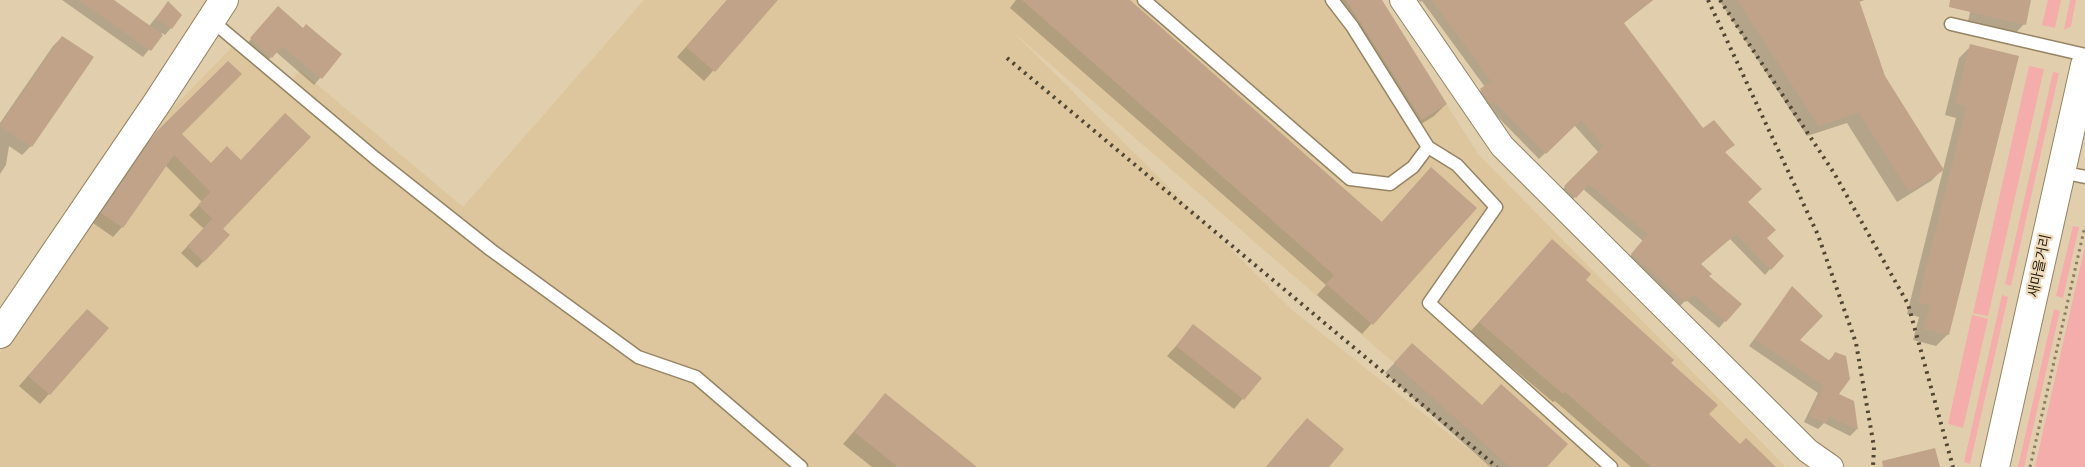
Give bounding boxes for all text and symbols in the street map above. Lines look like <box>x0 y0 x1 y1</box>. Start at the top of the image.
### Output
street label: 새마을거리 <box>2025 233 2055 299</box>

